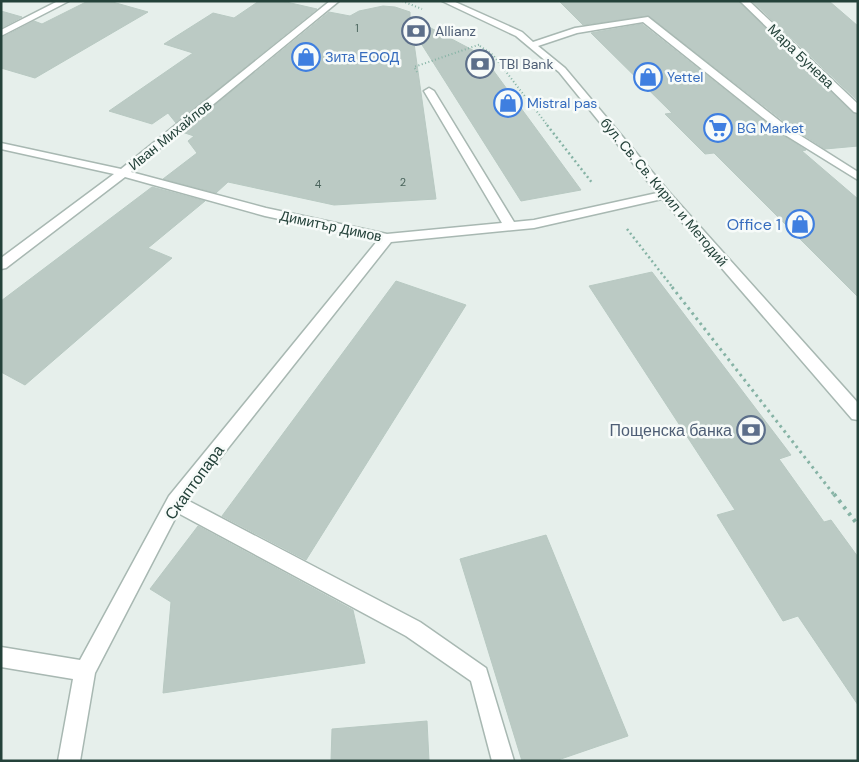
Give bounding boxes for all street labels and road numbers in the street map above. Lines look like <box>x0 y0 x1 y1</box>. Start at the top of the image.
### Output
street label: Мара Бунева <box>764 20 838 92</box>
street label: Иван Михайлов <box>125 96 215 174</box>
street label: бул. Св. Св. Кирил и Методий <box>596 114 732 270</box>
street label: Димитър Димов <box>278 206 384 246</box>
street label: Скаптопара <box>160 440 229 524</box>

